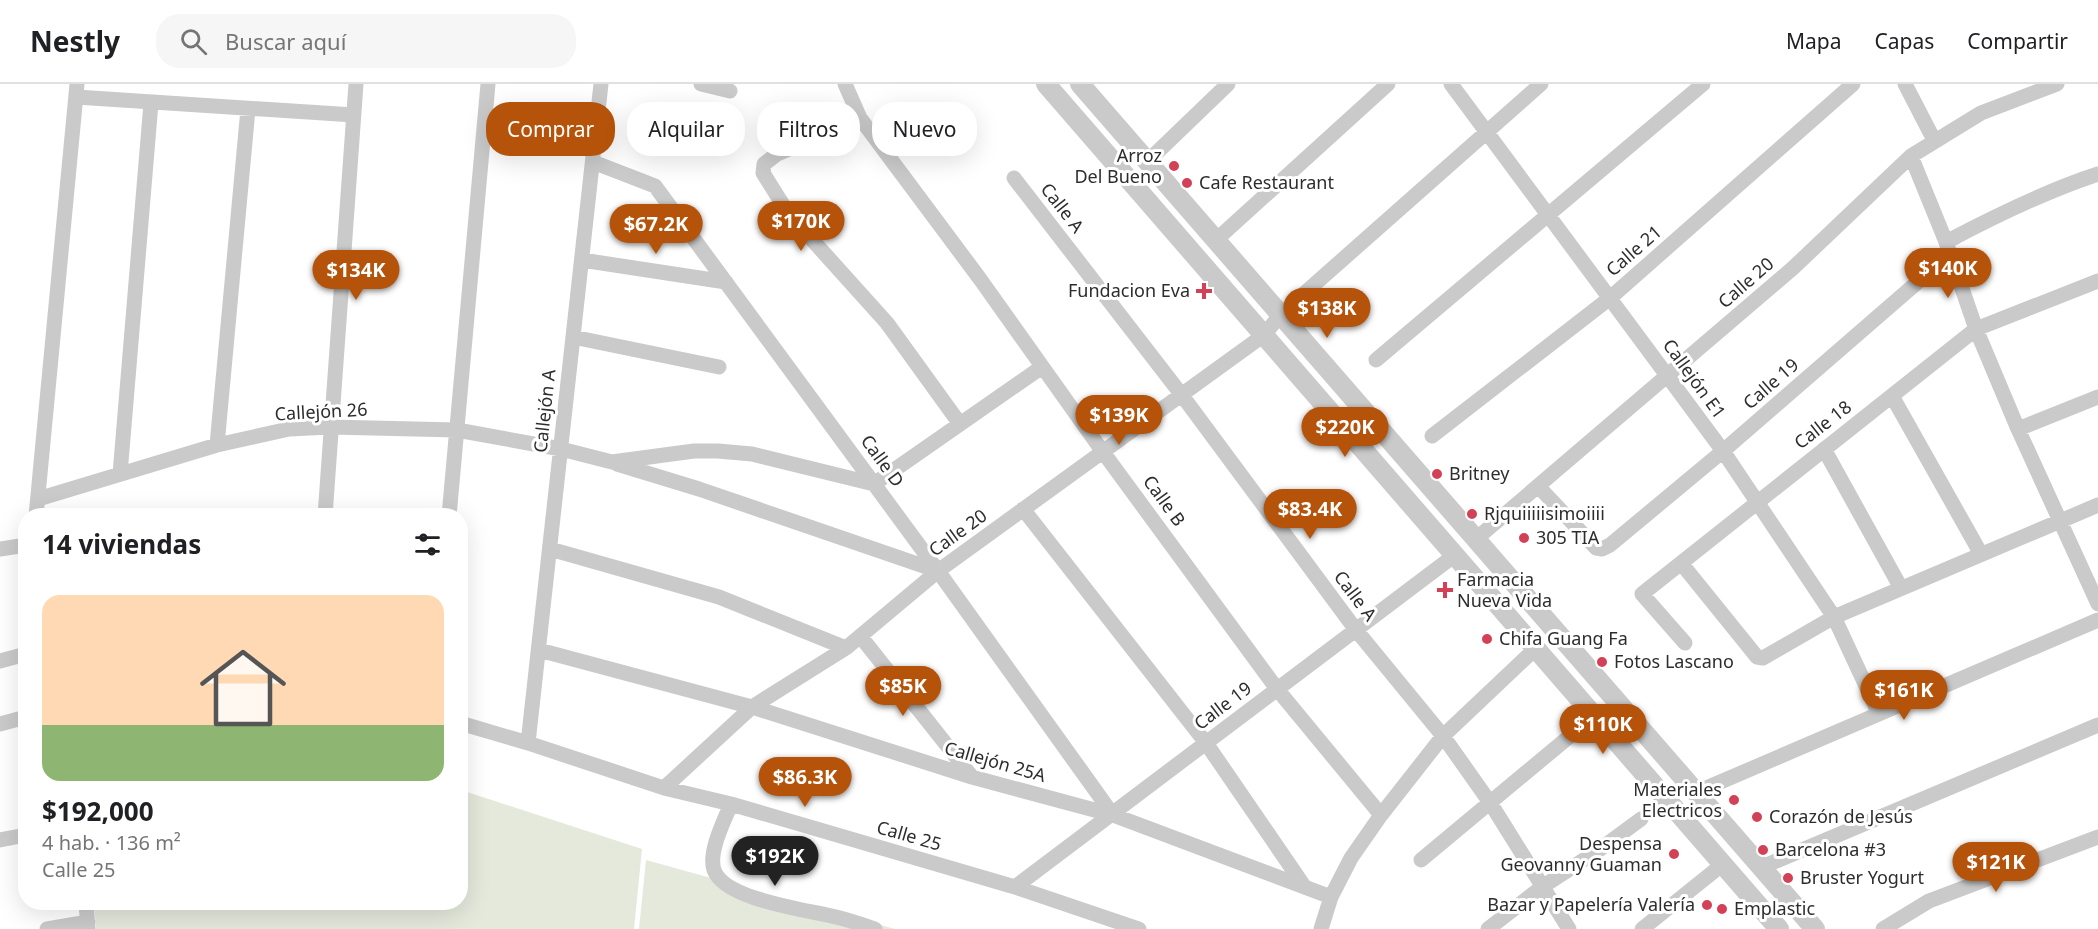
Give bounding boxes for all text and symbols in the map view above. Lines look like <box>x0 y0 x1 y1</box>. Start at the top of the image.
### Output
search box <box>156 14 576 68</box>
text: Nestly <box>30 22 120 60</box>
icon: search <box>177 25 210 58</box>
text: Buscar aquí <box>225 26 346 56</box>
text: Mapa <box>1786 27 1842 55</box>
text: Capas <box>1875 27 1934 55</box>
text: Compartir <box>1967 27 2068 55</box>
chip: Comprar <box>486 102 615 156</box>
chip: Alquilar <box>627 102 745 156</box>
chip: Filtros <box>757 102 860 156</box>
chip: Nuevo <box>872 102 977 156</box>
place label: Arroz Del Bueno <box>1074 143 1162 188</box>
marker: Arroz Del Bueno <box>1167 159 1181 173</box>
place label: Cafe Restaurant <box>1199 170 1334 194</box>
marker: Cafe Restaurant <box>1180 176 1194 190</box>
street label: Calle A <box>1036 177 1090 238</box>
pin: $170K <box>759 201 843 252</box>
pin: $67.2K <box>607 204 705 255</box>
text: $170K <box>771 207 831 234</box>
text: $67.2K <box>624 210 688 237</box>
street label: Calle 21 <box>1600 219 1666 281</box>
pin: $140K <box>1906 248 1990 299</box>
pin: $134K <box>314 250 398 301</box>
street label: Calle 20 <box>1712 251 1778 313</box>
text: $140K <box>1918 254 1978 281</box>
text: $134K <box>326 256 386 283</box>
place label: Fundacion Eva <box>1068 278 1190 302</box>
marker: Fundacion Eva <box>1195 282 1213 300</box>
pin: $138K <box>1285 288 1369 339</box>
text: $138K <box>1297 294 1357 321</box>
street label: Callejón E1 <box>1658 334 1732 423</box>
street label: Calle 19 <box>1737 352 1803 414</box>
street label: Callejón A <box>528 368 560 454</box>
street label: Calle 18 <box>1789 394 1856 454</box>
pin: $139K <box>1077 395 1161 446</box>
street label: Callejón 26 <box>274 397 368 425</box>
text: $139K <box>1089 401 1149 428</box>
pin: $220K <box>1303 407 1387 458</box>
text: $220K <box>1315 413 1375 440</box>
street label: Calle D <box>856 430 910 491</box>
place label: Britney <box>1449 461 1510 485</box>
marker: Britney <box>1430 467 1444 481</box>
street label: Calle B <box>1138 470 1191 531</box>
pin: $83.4K <box>1261 489 1359 540</box>
text: $83.4K <box>1278 495 1342 522</box>
place label: Rjquiiiiisimoiiii <box>1484 501 1605 525</box>
street label: Calle 20 <box>924 503 991 561</box>
marker: Rjquiiiiisimoiiii <box>1465 507 1479 521</box>
place label: 305 TIA <box>1536 525 1600 549</box>
text: 14 viviendas <box>42 526 201 562</box>
icon: filters <box>411 528 444 561</box>
marker: 305 TIA <box>1517 531 1531 545</box>
street label: Calle A <box>1329 565 1383 626</box>
place label: Farmacia Nueva Vida <box>1457 567 1552 612</box>
marker: Farmacia Nueva Vida <box>1438 583 1452 597</box>
place label: Chifa Guang Fa <box>1499 626 1628 650</box>
marker: Chifa Guang Fa <box>1480 632 1494 646</box>
icon: home <box>189 634 297 742</box>
place label: Fotos Lascano <box>1614 649 1734 673</box>
marker: Fotos Lascano <box>1595 655 1609 669</box>
pin: $85K <box>867 666 939 717</box>
pin: $161K <box>1862 670 1946 721</box>
text: $85K <box>879 672 927 699</box>
street label: Calle 19 <box>1189 676 1256 735</box>
text: $161K <box>1874 676 1934 703</box>
pin: $110K <box>1561 704 1645 755</box>
text: $110K <box>1573 710 1633 737</box>
street label: Callejón 25A <box>942 735 1049 787</box>
pin: $86.3K <box>756 757 854 808</box>
text: $86.3K <box>773 763 837 790</box>
place label: Materiales Electricos <box>1633 777 1722 822</box>
text: $192,000 <box>42 793 154 829</box>
marker: Materiales Electricos <box>1727 793 1741 807</box>
place label: Corazón de Jesús <box>1769 804 1913 828</box>
marker: Corazón de Jesús <box>1750 810 1764 824</box>
street label: Calle 25 <box>874 814 944 856</box>
text: 4 hab. · 136 m² <box>42 829 181 856</box>
place label: Despensa Geovanny Guaman <box>1500 831 1662 876</box>
pin: $192K <box>733 836 817 887</box>
place label: Barcelona #3 <box>1775 837 1886 861</box>
text: $192K <box>745 842 805 869</box>
pin: $121K <box>1954 842 2038 893</box>
marker: Barcelona #3 <box>1756 843 1770 857</box>
marker: Despensa Geovanny Guaman <box>1667 847 1681 861</box>
text: $121K <box>1966 848 2026 875</box>
text: Calle 25 <box>42 856 116 883</box>
place label: Bruster Yogurt <box>1800 865 1924 889</box>
marker: Bruster Yogurt <box>1781 871 1795 885</box>
place label: Bazar y Papelería Valería <box>1487 892 1695 916</box>
place label: Emplastic <box>1734 896 1815 920</box>
marker: Bazar y Papelería Valería <box>1700 898 1714 912</box>
marker: Emplastic <box>1715 902 1729 916</box>

